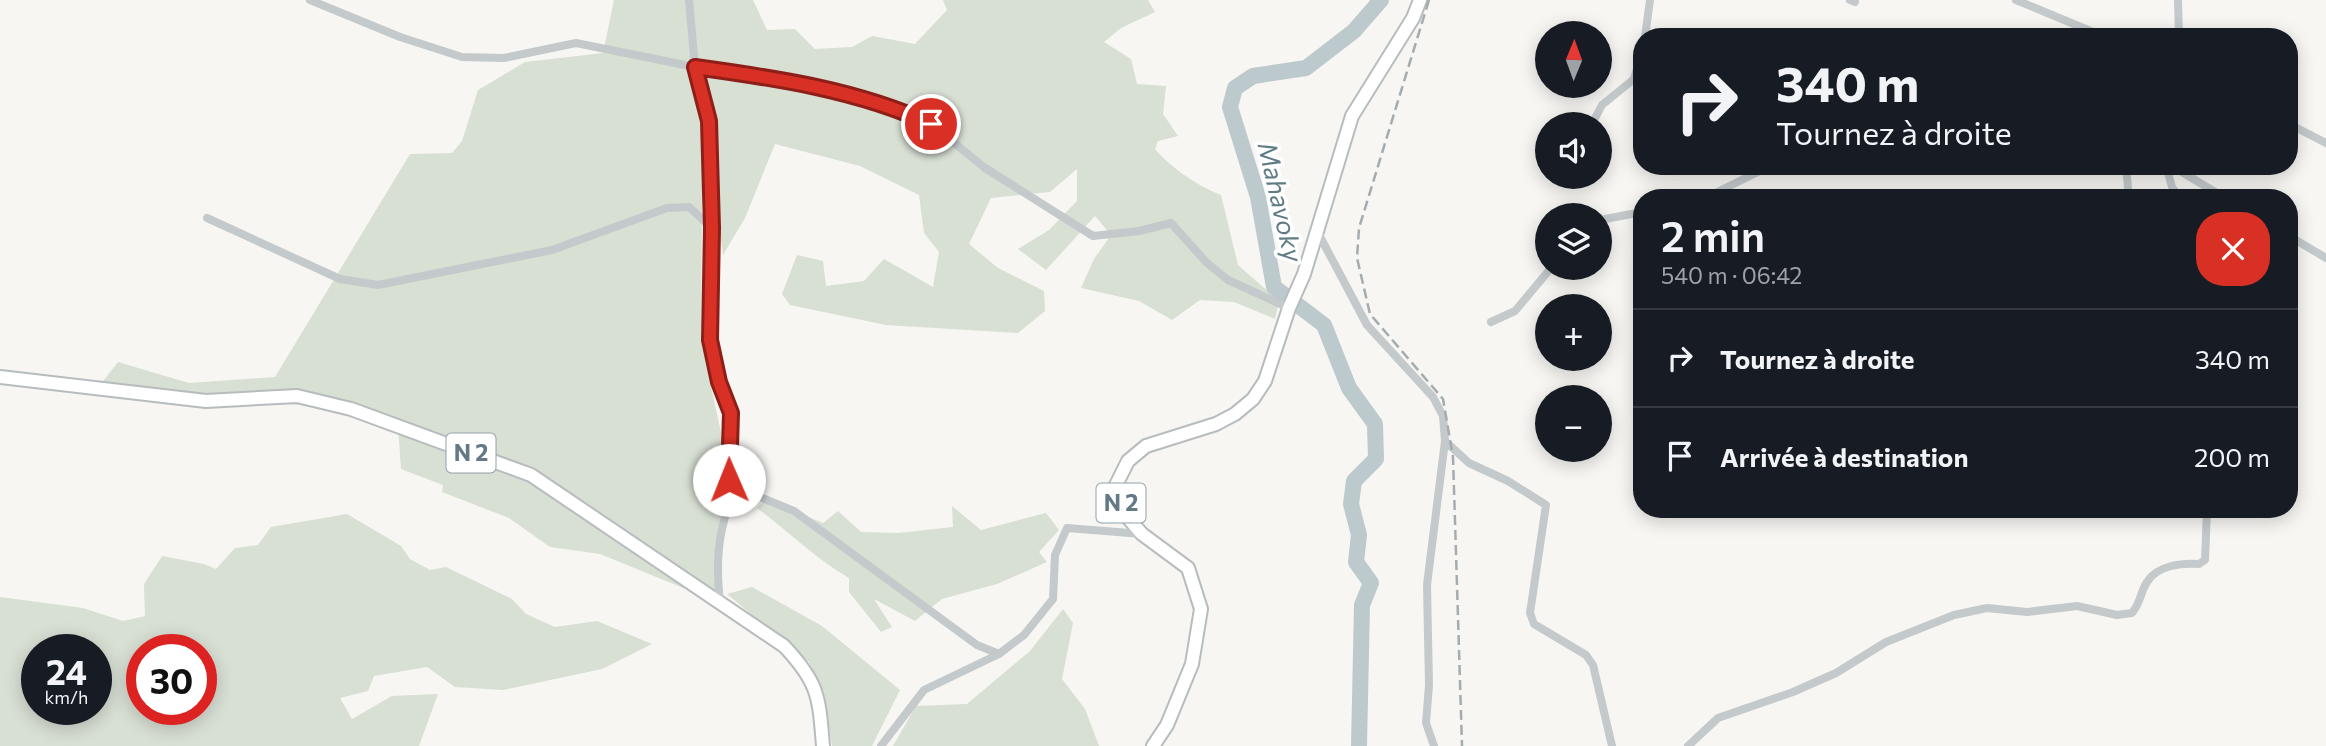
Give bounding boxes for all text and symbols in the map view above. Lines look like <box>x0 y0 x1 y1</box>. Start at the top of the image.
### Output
north arrow <box>1535 21 1612 98</box>
map controls <box>1535 21 1612 462</box>
text: 340 m <box>1776 52 1919 112</box>
icon: right <box>1661 56 1752 147</box>
pin <box>901 94 961 154</box>
icon: arrive <box>912 105 950 143</box>
button: sound <box>1535 112 1612 189</box>
text: Tournez à droite <box>1776 112 2012 152</box>
water label: Mahavoky <box>1253 139 1311 266</box>
button: layers <box>1535 203 1612 280</box>
text: 2 min <box>1661 209 1765 261</box>
button: close <box>2196 212 2270 286</box>
text: 540 m · 06:42 <box>1661 261 1802 289</box>
button: + <box>1535 294 1612 371</box>
icon: right <box>1661 339 1699 377</box>
text: Tournez à droite <box>1720 343 1915 374</box>
text: 340 m <box>2195 343 2270 374</box>
button: − <box>1535 385 1612 462</box>
road number: N 2 <box>447 433 496 472</box>
icon: arrive <box>1661 437 1699 475</box>
text: Arrivée à destination <box>1720 441 1968 472</box>
text: 200 m <box>2194 441 2270 472</box>
position arrow <box>692 443 766 517</box>
road number: N 2 <box>1096 484 1146 523</box>
speed limit sign: 30 <box>126 634 217 725</box>
text: 24 <box>46 649 87 692</box>
text: km/h <box>45 686 88 708</box>

